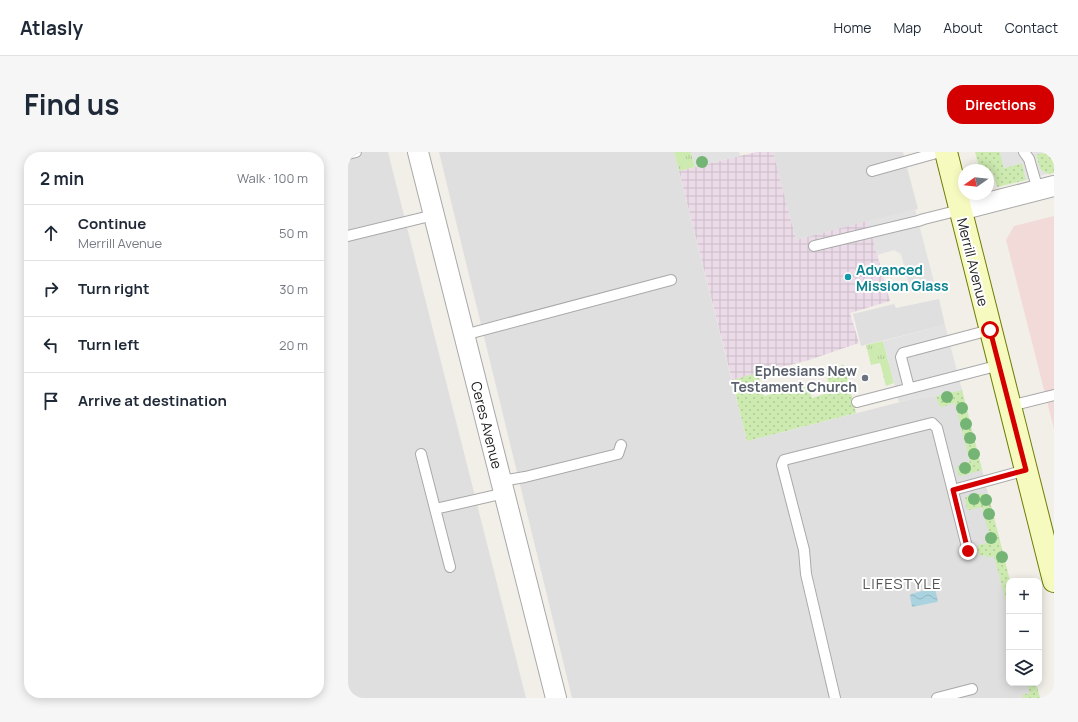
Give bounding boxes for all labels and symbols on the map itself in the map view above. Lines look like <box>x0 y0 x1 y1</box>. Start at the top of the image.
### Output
north arrow <box>958 164 994 200</box>
street label: Merrill Avenue <box>953 216 993 308</box>
place label: Advanced Mission Glass <box>856 260 949 295</box>
marker: Advanced Mission Glass <box>843 272 853 282</box>
route start <box>981 321 999 339</box>
place label: Ephesians New Testament Church <box>731 361 857 396</box>
marker: Ephesians New Testament Church <box>860 373 870 383</box>
street label: Ceres Avenue <box>467 379 507 471</box>
route end <box>959 542 977 560</box>
district label: LIFESTYLE <box>862 573 942 594</box>

